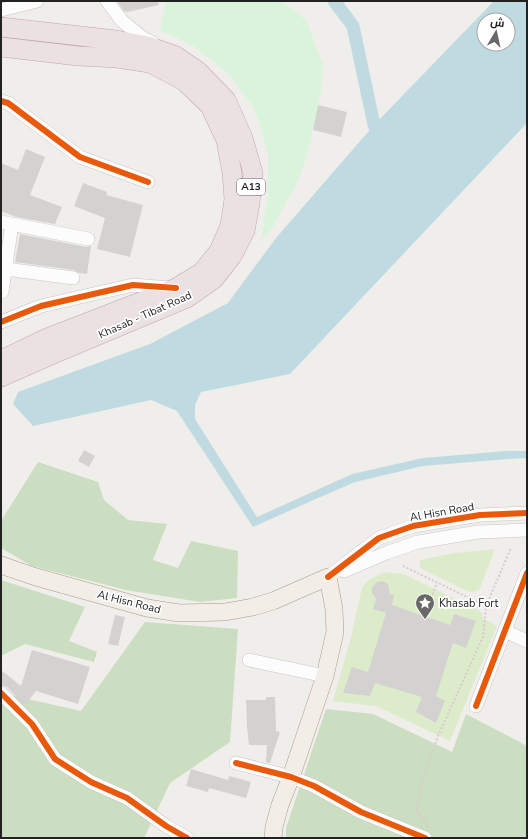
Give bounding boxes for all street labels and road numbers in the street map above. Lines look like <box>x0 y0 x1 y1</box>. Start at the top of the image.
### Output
road number: A13 <box>237 179 265 195</box>
street label: Khasab - Tibat Road <box>96 288 194 342</box>
street label: Al Hisn Road <box>409 499 475 525</box>
street label: Al Hisn Road <box>96 587 162 617</box>

